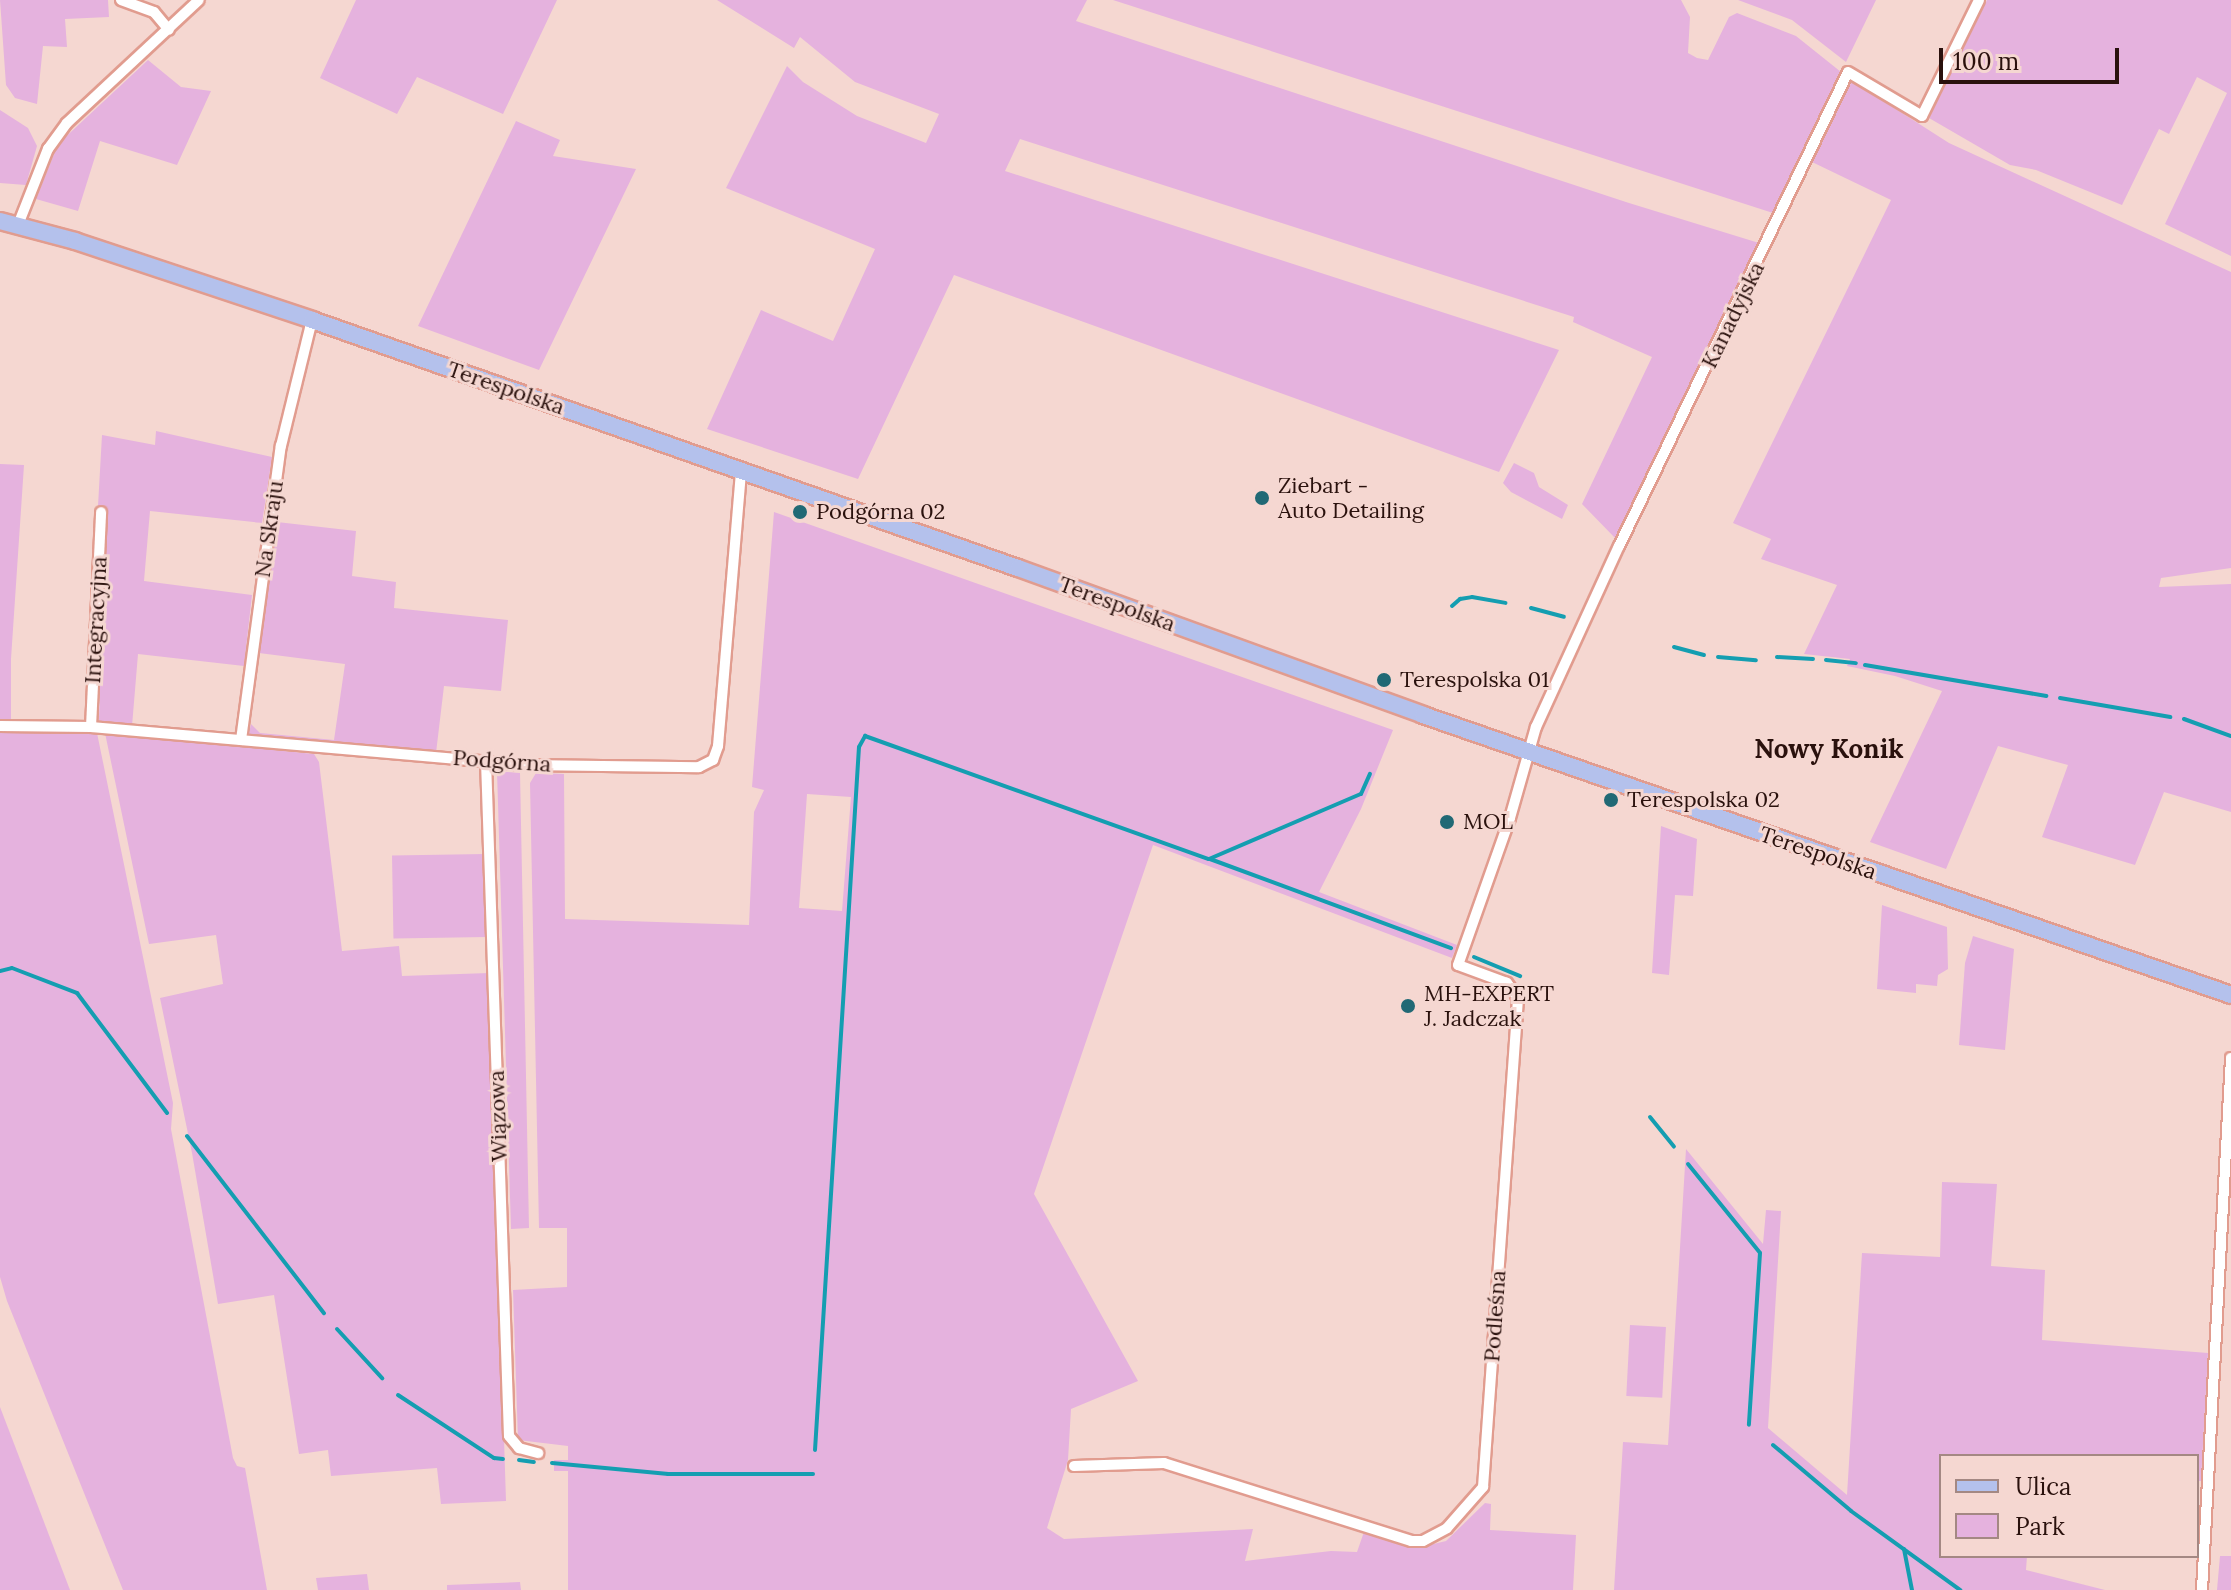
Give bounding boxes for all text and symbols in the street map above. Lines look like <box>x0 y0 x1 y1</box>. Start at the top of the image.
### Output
scale bar <box>1943 32 2123 82</box>
text: 100 m <box>1953 46 2019 77</box>
street label: Kanadyjska <box>1696 258 1770 372</box>
street label: Terespolska <box>444 356 568 420</box>
place label: Ziebart - Auto Detailing <box>1278 472 1424 524</box>
street label: Na Skraju <box>249 479 289 579</box>
marker: Ziebart - Auto Detailing <box>1253 489 1271 507</box>
place label: Podgórna 02 <box>816 499 945 525</box>
marker: Podgórna 02 <box>791 503 809 521</box>
street label: Integracyjna <box>79 556 113 684</box>
street label: Terespolska <box>1055 571 1179 637</box>
place label: Terespolska 01 <box>1400 667 1549 693</box>
marker: Terespolska 01 <box>1375 671 1393 689</box>
district label: Nowy Konik <box>1754 733 1904 765</box>
street label: Podgórna <box>452 744 552 778</box>
place label: Terespolska 02 <box>1627 787 1780 813</box>
marker: Terespolska 02 <box>1602 791 1620 809</box>
place label: MOL <box>1463 809 1513 835</box>
marker: MOL <box>1438 813 1456 831</box>
street label: Terespolska <box>1756 821 1880 885</box>
place label: MH-EXPERT J. Jadczak <box>1424 980 1554 1032</box>
marker: MH-EXPERT J. Jadczak <box>1399 997 1417 1015</box>
street label: Wiązowa <box>483 1070 513 1162</box>
street label: Podleśna <box>1479 1269 1511 1363</box>
legend <box>1939 1454 2199 1558</box>
text: Ulica <box>2015 1471 2071 1502</box>
text: Park <box>2015 1511 2065 1542</box>

